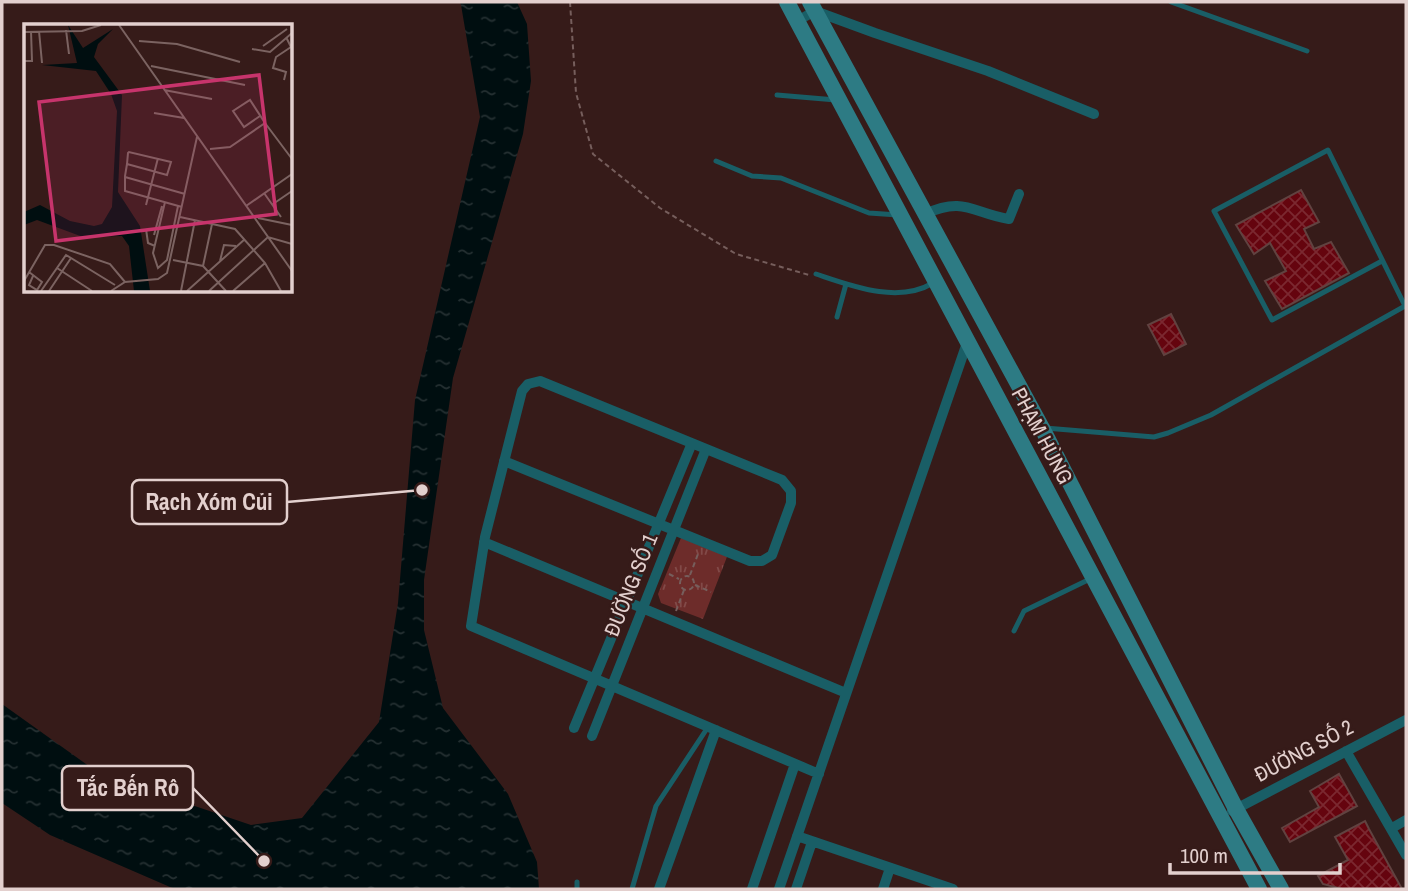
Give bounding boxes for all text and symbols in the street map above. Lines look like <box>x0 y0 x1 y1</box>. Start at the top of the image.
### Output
inset map <box>24 24 292 292</box>
street label: PHẠM HÙNG <box>1005 382 1080 489</box>
callout: Rạch Xóm Củi <box>132 480 287 524</box>
text: Rạch Xóm Củi <box>145 486 273 517</box>
street label: ĐƯỜNG SỐ 1 <box>597 529 664 640</box>
street label: ĐƯỜNG SỐ 2 <box>1249 712 1358 789</box>
callout: Tắc Bến Rô <box>62 766 193 810</box>
text: Tắc Bến Rô <box>77 772 179 803</box>
scale bar <box>1170 832 1340 876</box>
text: 100 m <box>1180 841 1228 870</box>

